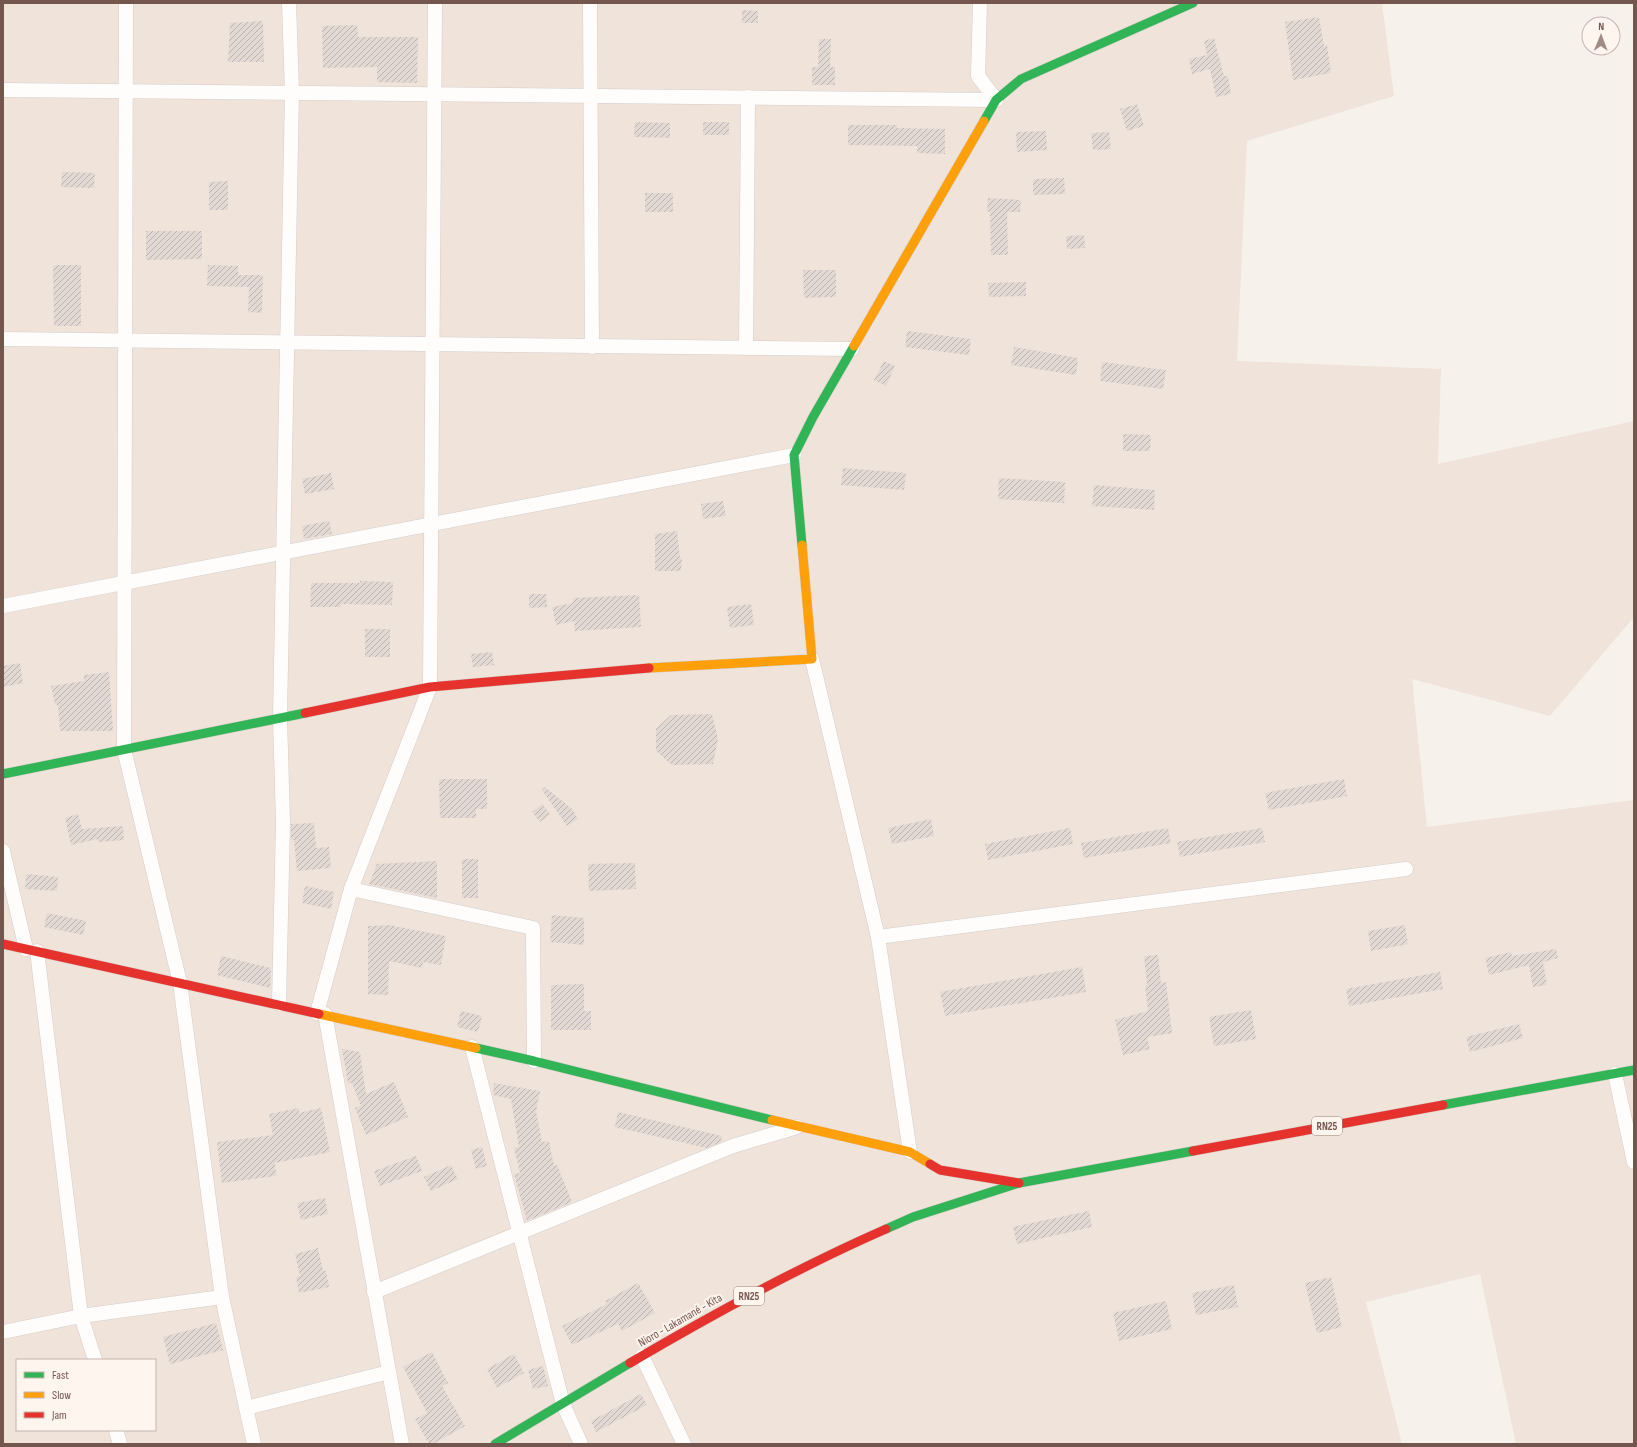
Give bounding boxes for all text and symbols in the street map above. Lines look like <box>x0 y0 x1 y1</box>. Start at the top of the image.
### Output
north arrow <box>1581 16 1621 56</box>
text: N <box>1598 20 1604 33</box>
road number: RN25 <box>1312 1117 1342 1135</box>
road number: RN25 <box>734 1287 764 1305</box>
street label: Nioro - Lakamané - Kita <box>636 1290 725 1351</box>
legend <box>16 1359 156 1431</box>
text: Fast <box>52 1368 69 1383</box>
text: Slow <box>52 1388 71 1403</box>
text: Jam <box>51 1408 67 1423</box>

